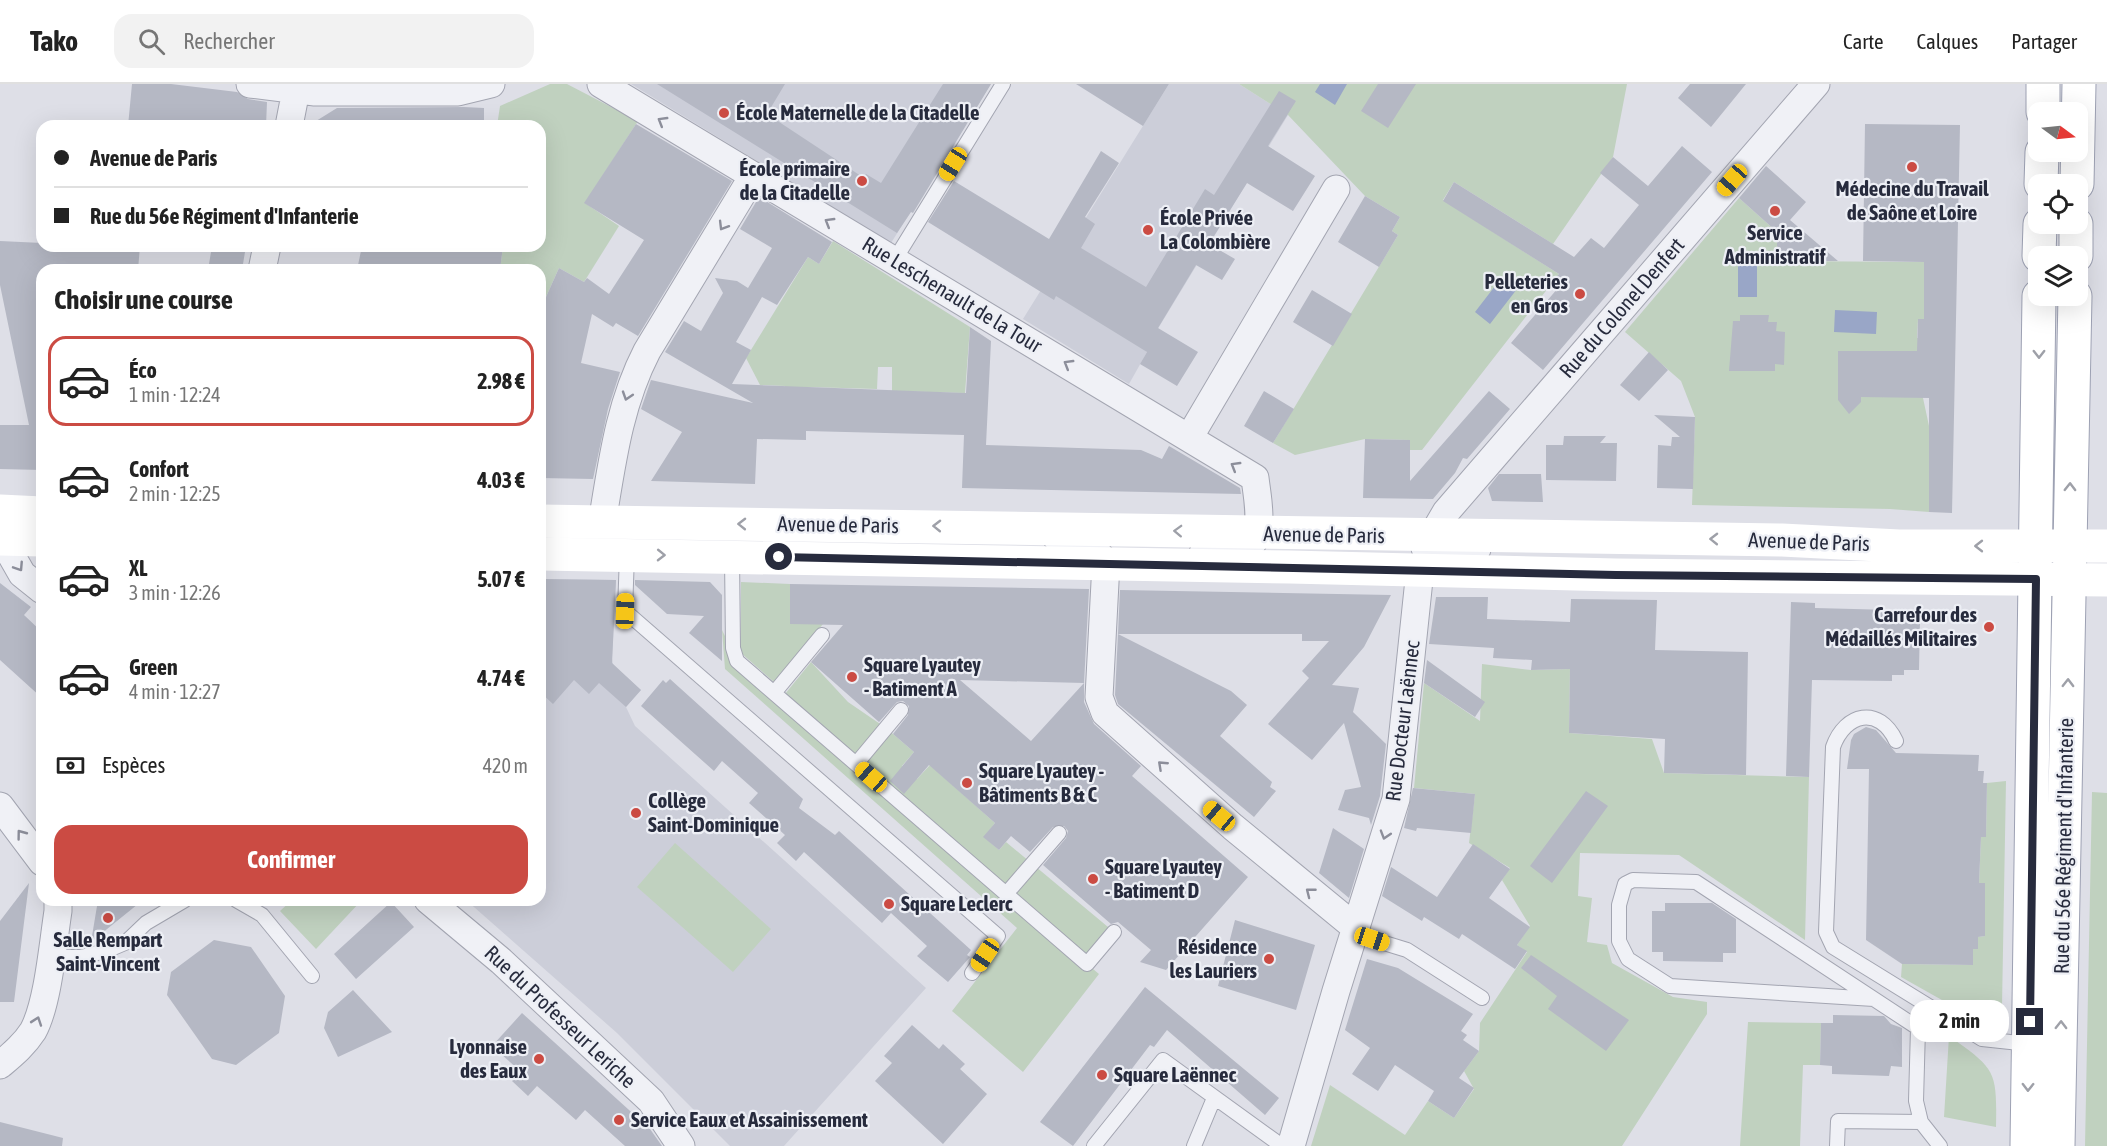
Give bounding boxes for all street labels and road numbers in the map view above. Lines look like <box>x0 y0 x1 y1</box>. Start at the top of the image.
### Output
street label: Rue Leschenault de la Tour <box>858 231 1047 358</box>
street label: Rue du Colonel Denfert <box>1554 232 1689 382</box>
street label: Avenue de Paris <box>777 511 899 537</box>
street label: Avenue de Paris <box>1263 521 1385 547</box>
street label: Avenue de Paris <box>1748 527 1870 555</box>
street label: Rue Docteur Laënnec <box>1380 639 1424 803</box>
street label: Rue du 56e Régiment d'Infanterie <box>2049 718 2077 974</box>
street label: Rue du Professeur Leriche <box>480 940 641 1092</box>

